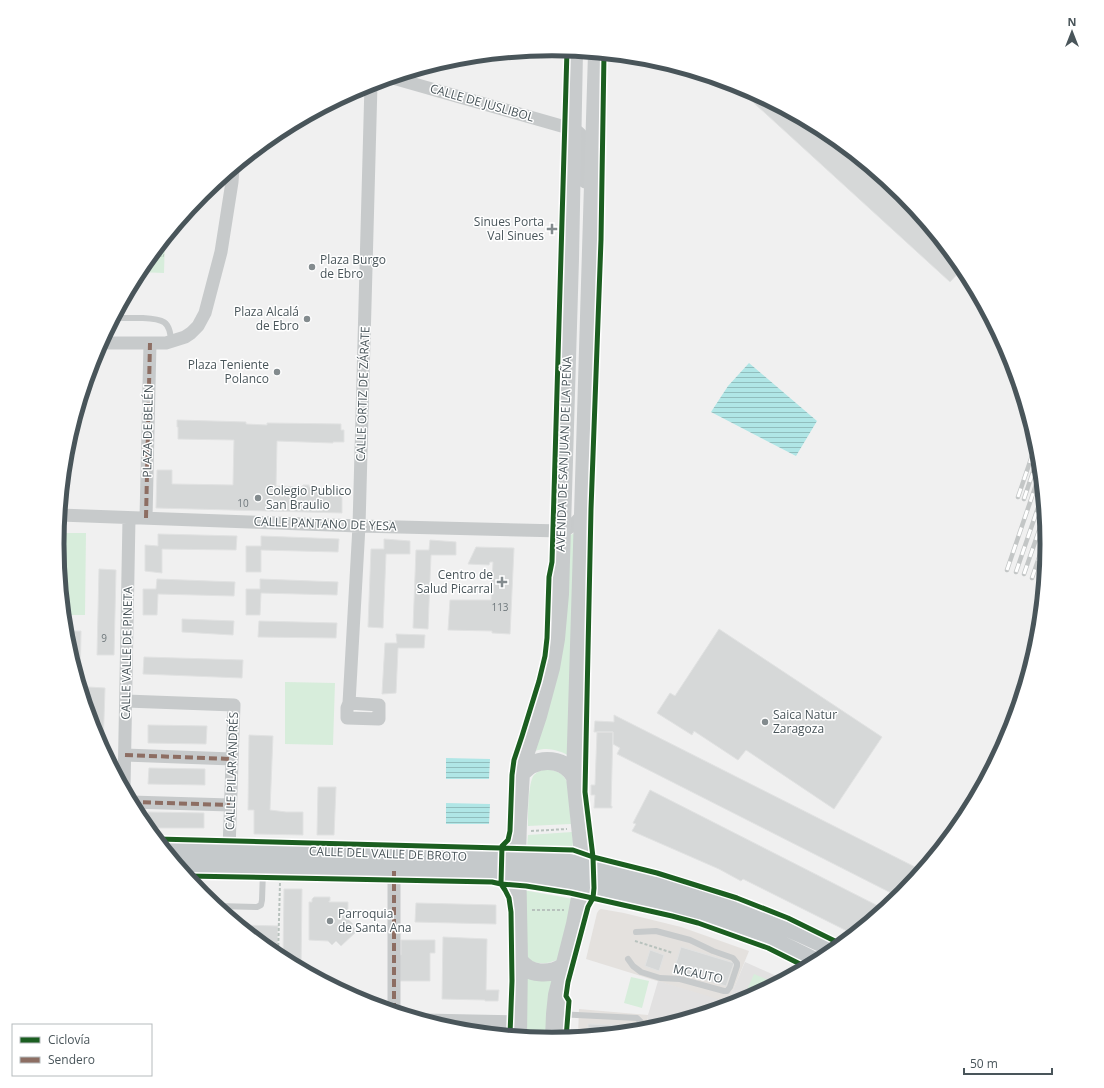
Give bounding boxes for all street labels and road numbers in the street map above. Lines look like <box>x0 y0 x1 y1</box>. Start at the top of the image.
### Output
street label: CALLE DE JUSLIBOL <box>428 80 536 126</box>
street label: CALLE ORTIZ DE ZÁRATE <box>352 326 373 462</box>
street label: AVENIDA DE SAN JUAN DE LA PEÑA <box>552 355 575 552</box>
street label: PLAZA DE BELÉN <box>138 384 157 478</box>
street label: CALLE PANTANO DE YESA <box>253 513 397 535</box>
street label: CALLE VALLE DE PINETA <box>117 586 136 720</box>
street label: CALLE PILAR ANDRÉS <box>221 712 242 830</box>
street label: CALLE DEL VALLE DE BROTO <box>309 842 467 865</box>
street label: MCAUTO <box>672 960 725 987</box>

